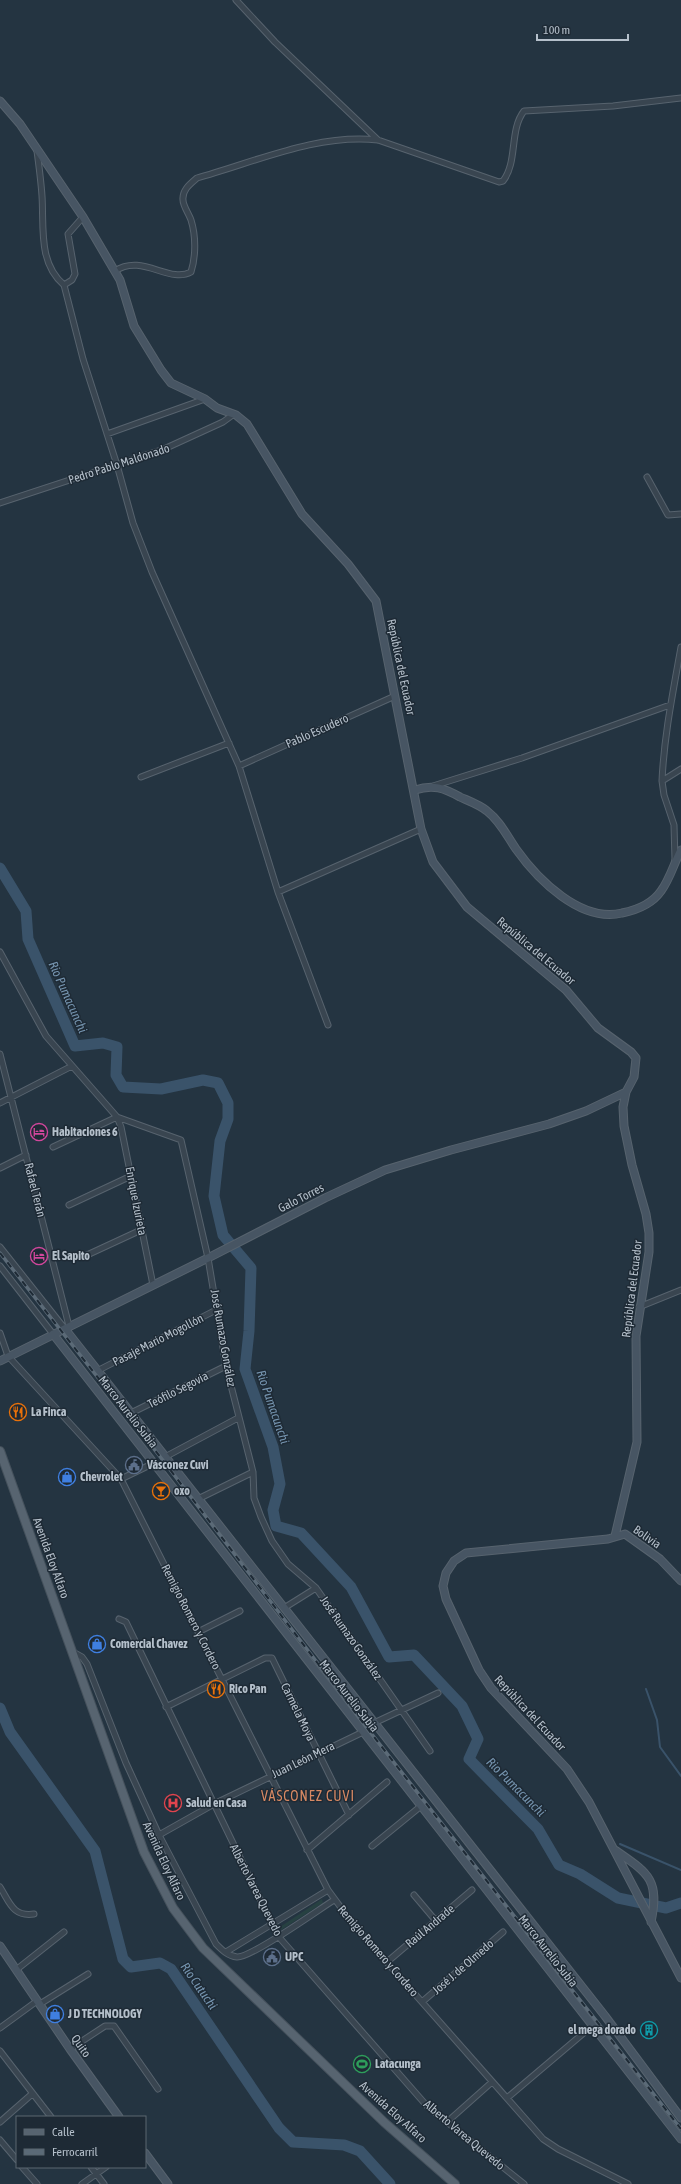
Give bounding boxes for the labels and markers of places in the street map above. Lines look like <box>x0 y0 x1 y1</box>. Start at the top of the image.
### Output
hotel icon: Habitaciones 6 <box>29 1122 49 1142</box>
place label: Habitaciones 6 <box>52 1125 118 1139</box>
hotel icon: El Sapito <box>29 1246 49 1266</box>
place label: El Sapito <box>52 1249 90 1263</box>
restaurant icon: La Finca <box>8 1402 28 1422</box>
place label: La Finca <box>31 1405 67 1419</box>
public building icon: Vásconez Cuvi <box>124 1455 144 1475</box>
place label: Vásconez Cuvi <box>146 1458 209 1472</box>
shop icon: Chevrolet <box>57 1467 77 1487</box>
place label: Chevrolet <box>80 1470 123 1484</box>
bar icon: oxo <box>151 1481 171 1501</box>
place label: oxo <box>174 1484 190 1498</box>
shop icon: Comercial Chavez <box>87 1634 107 1654</box>
place label: Comercial Chavez <box>110 1637 188 1651</box>
restaurant icon: Rico Pan <box>206 1679 226 1699</box>
place label: Rico Pan <box>229 1682 267 1696</box>
hospital icon: Salud en Casa <box>163 1793 183 1813</box>
place label: Salud en Casa <box>186 1796 247 1810</box>
public building icon: UPC <box>262 1947 282 1967</box>
place label: UPC <box>285 1950 304 1964</box>
shop icon: J D TECHNOLOGY <box>45 2004 65 2024</box>
place label: J D TECHNOLOGY <box>67 2007 142 2021</box>
building icon: el mega dorado <box>639 2020 659 2040</box>
place label: el mega dorado <box>568 2023 636 2037</box>
sports icon: Latacunga <box>352 2054 372 2074</box>
place label: Latacunga <box>375 2057 421 2071</box>

